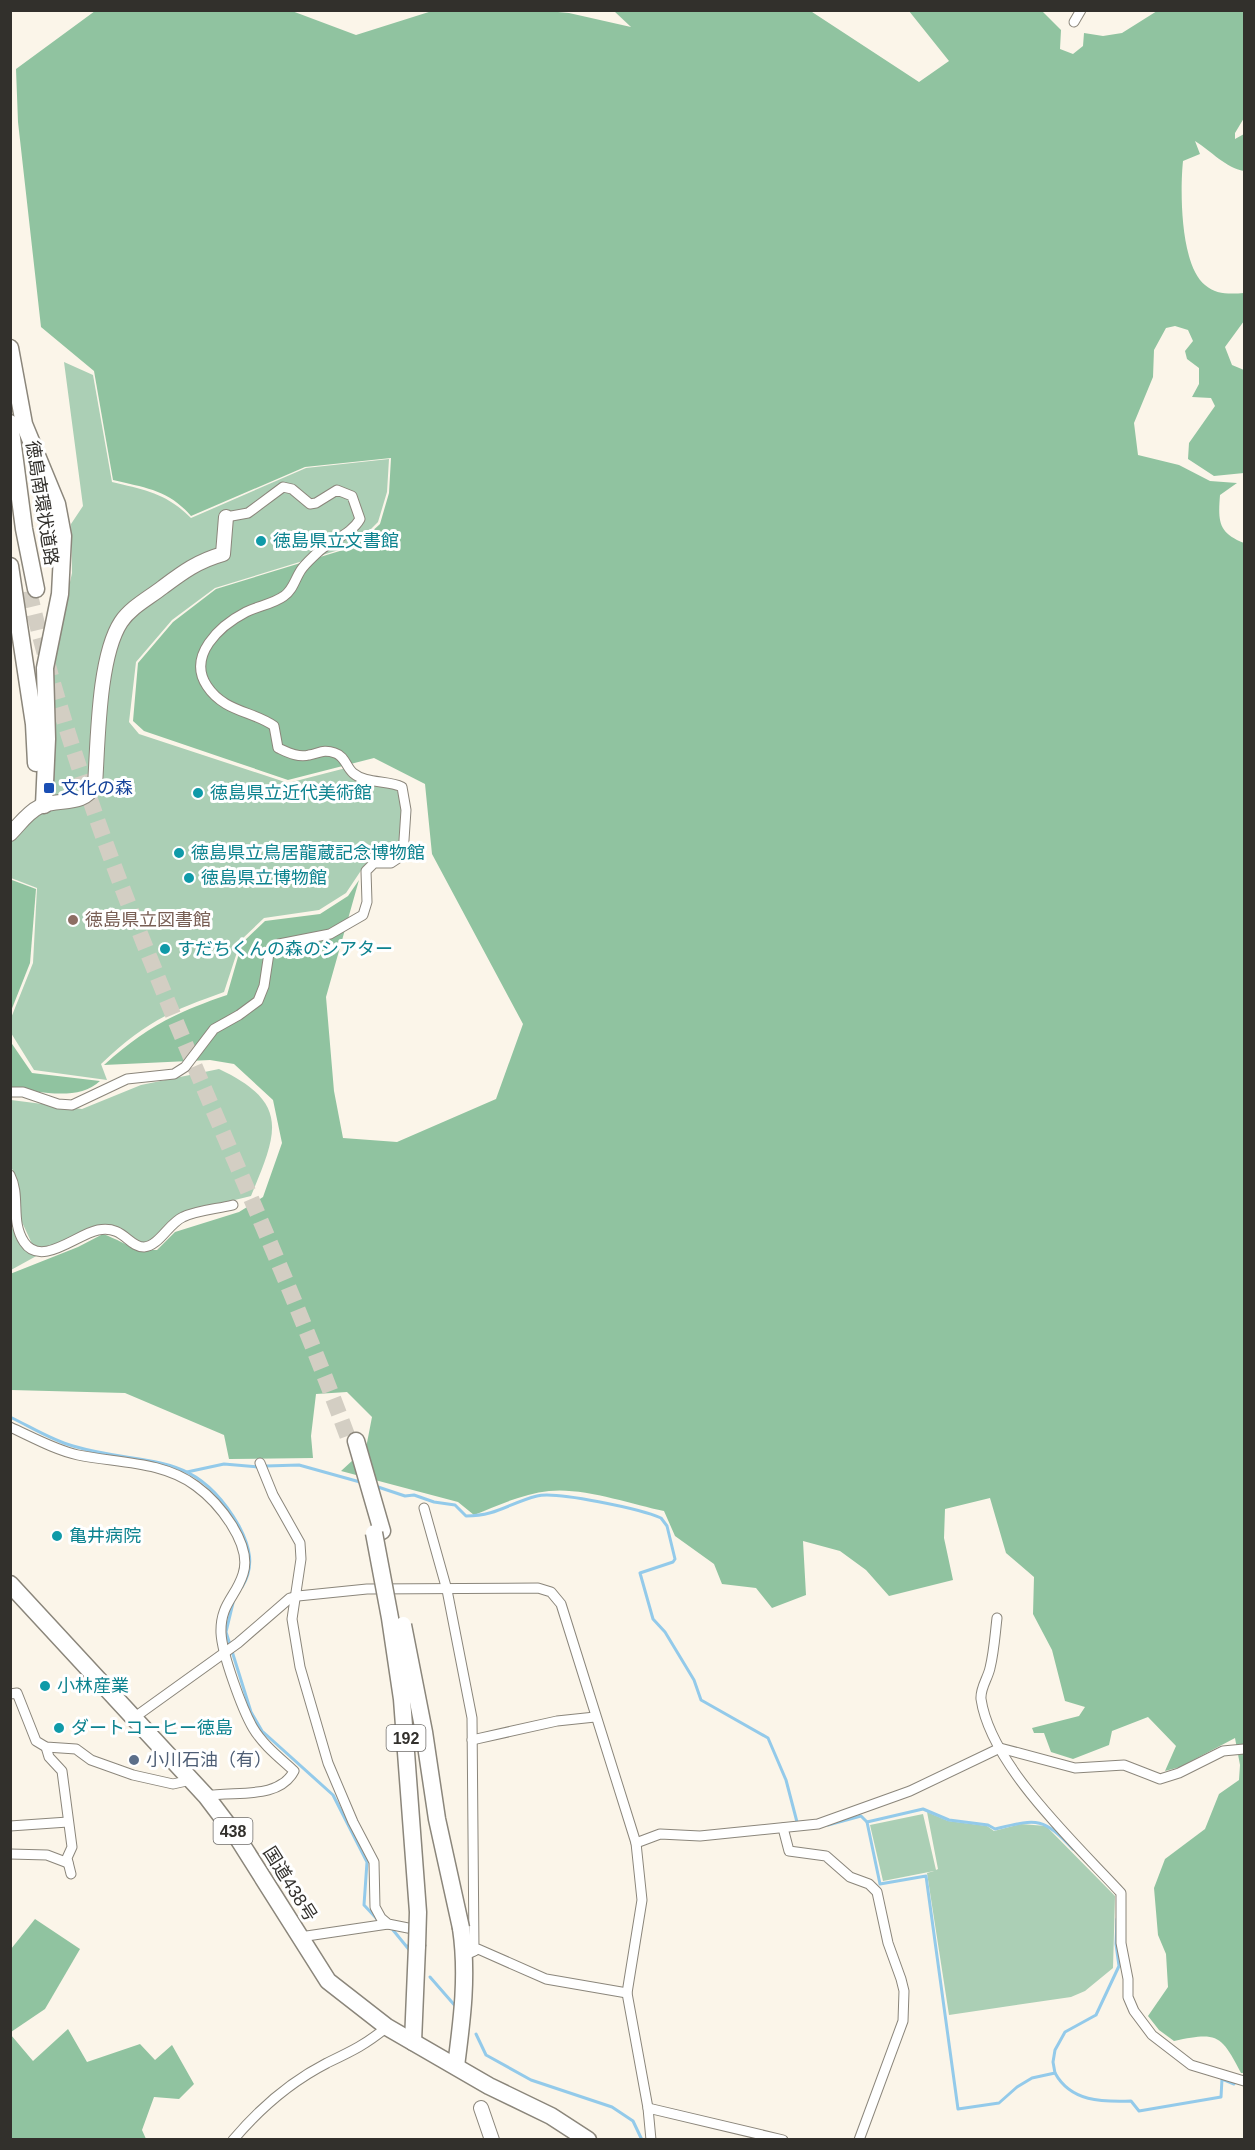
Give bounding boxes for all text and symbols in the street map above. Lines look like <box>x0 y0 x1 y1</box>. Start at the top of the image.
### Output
street label: 徳島南環状道路 <box>22 439 62 567</box>
place label: 徳島県立文書館 <box>273 531 399 551</box>
marker: 徳島県立文書館 <box>254 534 268 548</box>
place label: 文化の森 <box>61 778 133 798</box>
marker: 文化の森 <box>42 781 56 795</box>
place label: 徳島県立近代美術館 <box>210 783 372 803</box>
marker: 徳島県立近代美術館 <box>191 786 205 800</box>
place label: 徳島県立鳥居龍蔵記念博物館 <box>191 843 425 863</box>
marker: 徳島県立鳥居龍蔵記念博物館 <box>172 846 186 860</box>
place label: 徳島県立博物館 <box>201 868 327 888</box>
marker: 徳島県立博物館 <box>182 871 196 885</box>
place label: 徳島県立図書館 <box>85 910 211 930</box>
marker: 徳島県立図書館 <box>66 913 80 927</box>
place label: すだちくんの森のシアター <box>177 939 393 959</box>
marker: すだちくんの森のシアター <box>158 942 172 956</box>
place label: 亀井病院 <box>69 1526 141 1546</box>
marker: 亀井病院 <box>50 1529 64 1543</box>
place label: 小林産業 <box>57 1676 129 1696</box>
marker: 小林産業 <box>38 1679 52 1693</box>
place label: ダートコーヒー徳島 <box>71 1718 233 1738</box>
marker: ダートコーヒー徳島 <box>52 1721 66 1735</box>
road number: 192 <box>386 1725 426 1751</box>
place label: 小川石油（有） <box>146 1750 272 1770</box>
marker: 小川石油（有） <box>127 1753 141 1767</box>
road number: 438 <box>214 1818 252 1844</box>
street label: 国道438号 <box>259 1843 321 1925</box>

